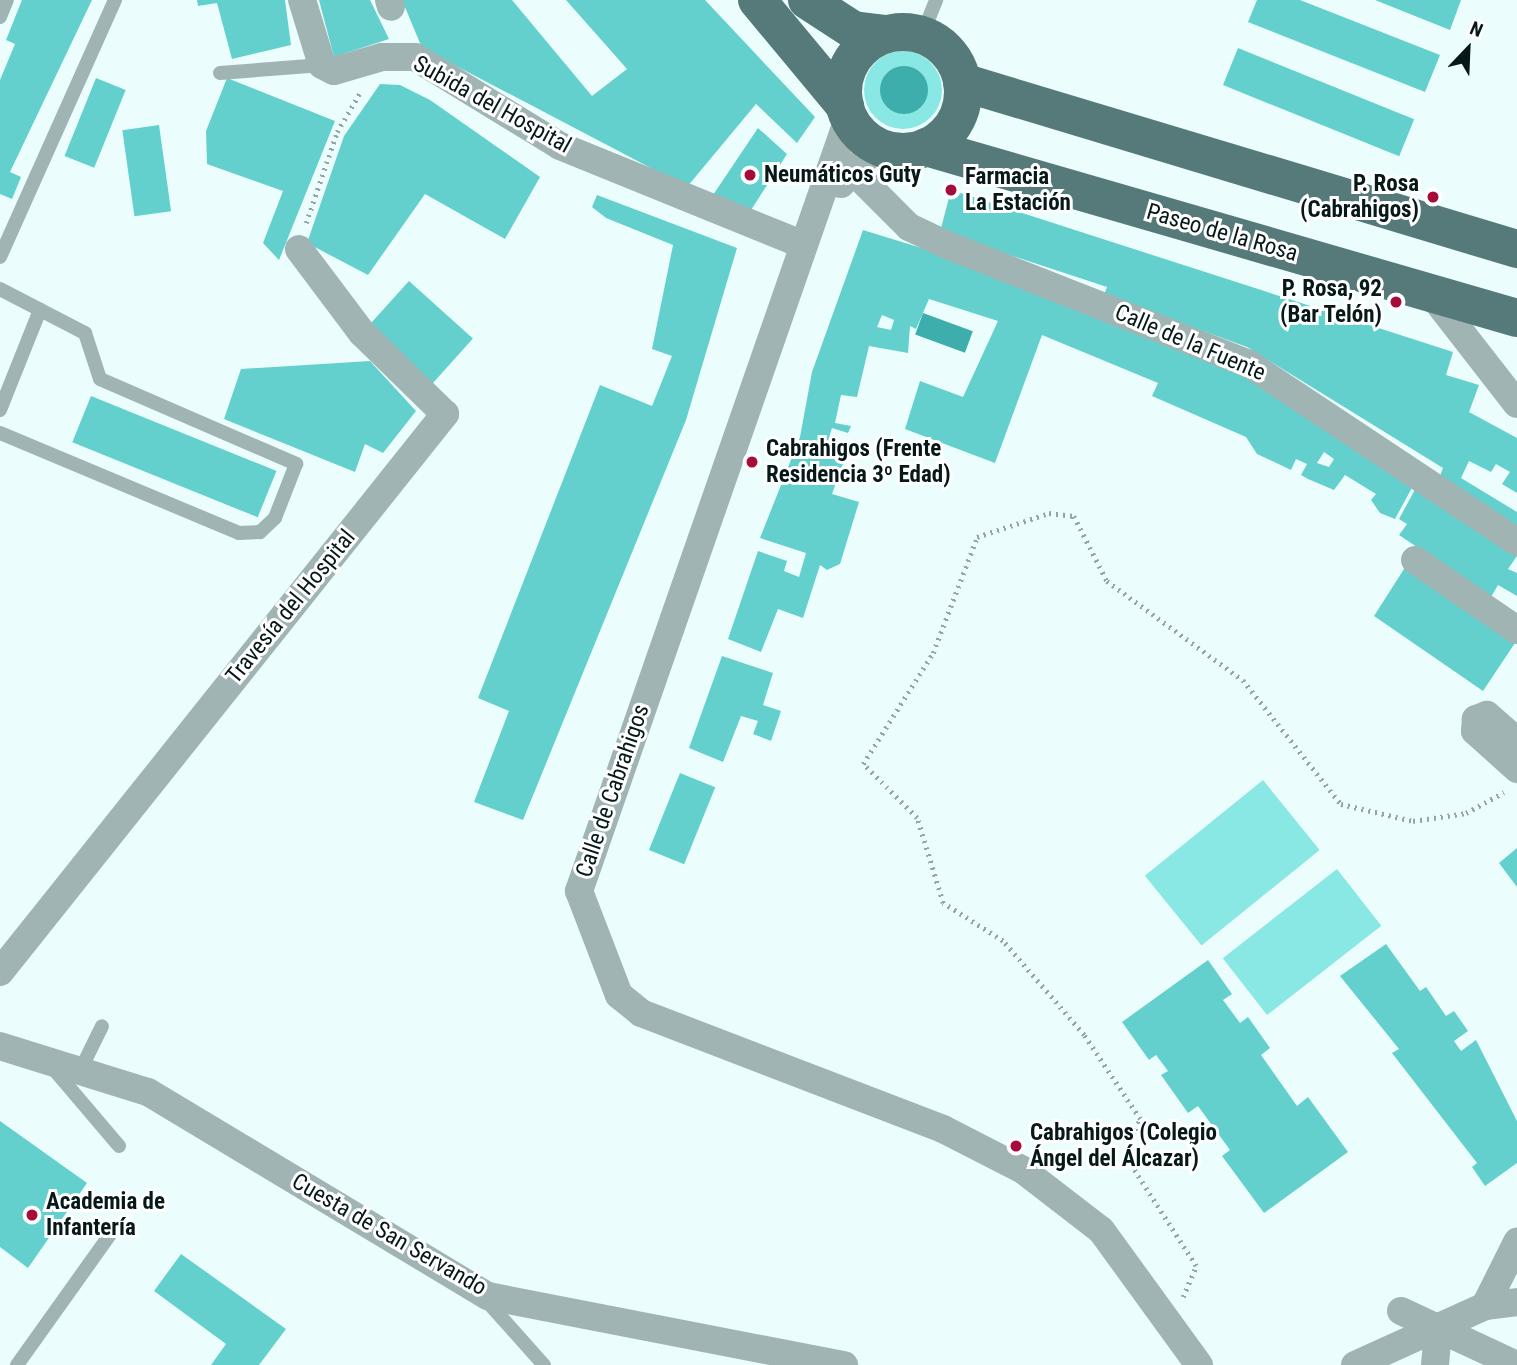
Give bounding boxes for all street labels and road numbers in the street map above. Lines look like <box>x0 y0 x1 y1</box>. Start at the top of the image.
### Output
street label: Subida del Hospital <box>408 50 576 160</box>
street label: Paseo de la Rosa <box>1143 198 1301 268</box>
street label: Calle de la Fuente <box>1110 299 1270 387</box>
street label: Travesía del Hospital <box>220 524 362 690</box>
street label: Calle de Cabrahigos <box>571 701 655 881</box>
street label: Cuesta de San Servando <box>287 1168 491 1302</box>

